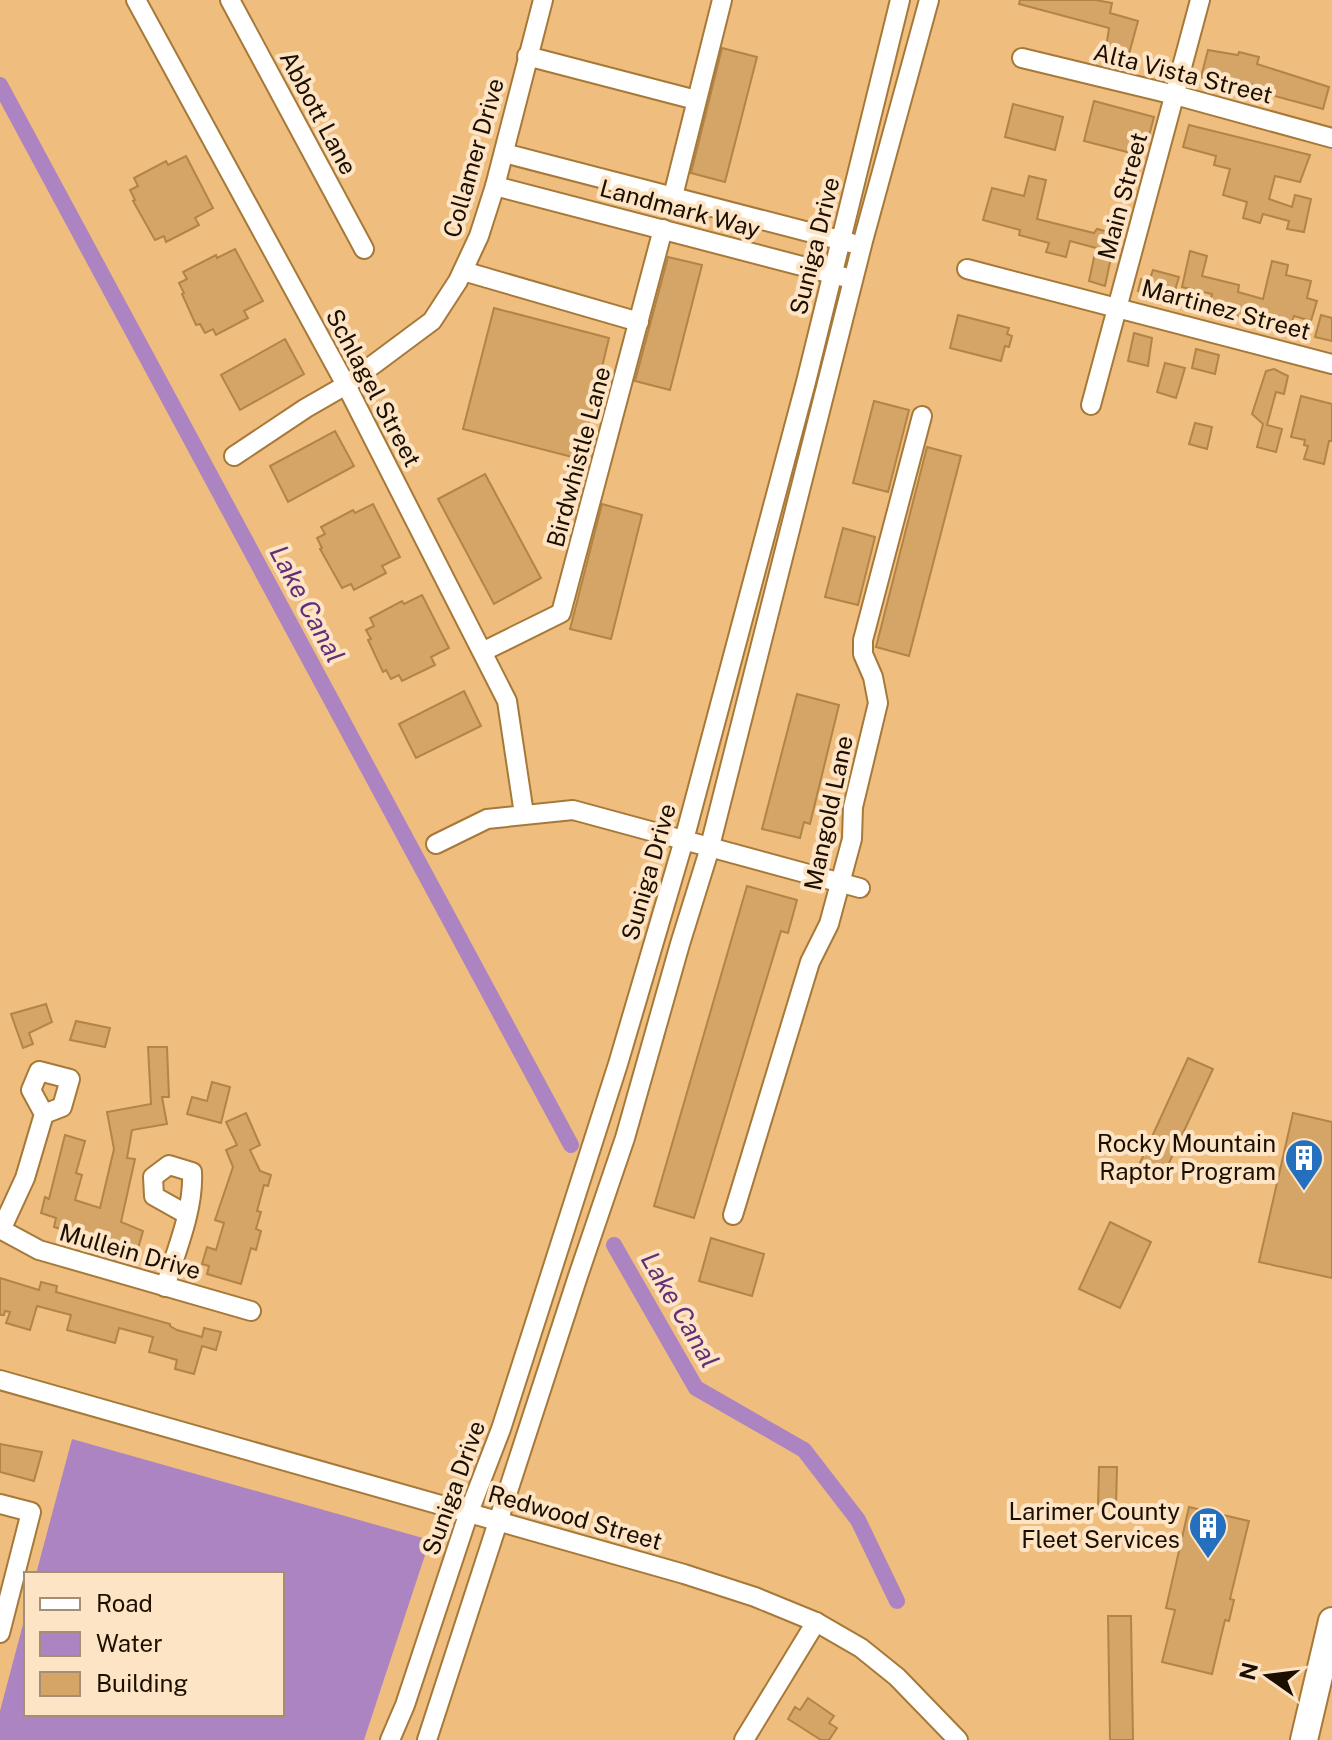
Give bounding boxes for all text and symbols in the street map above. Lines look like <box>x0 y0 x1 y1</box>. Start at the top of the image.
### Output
street label: Alta Vista Street <box>1091 37 1276 109</box>
street label: Abbott Lane <box>275 46 363 179</box>
street label: Collamer Drive <box>437 75 509 241</box>
street label: Main Street <box>1092 129 1152 262</box>
street label: Landmark Way <box>597 173 764 243</box>
street label: Suniga Drive <box>783 174 845 318</box>
street label: Martinez Street <box>1139 273 1314 345</box>
street label: Schlagel Street <box>321 304 427 471</box>
street label: Birdwhistle Lane <box>541 364 616 550</box>
water label: Lake Canal <box>264 540 351 668</box>
street label: Mangold Lane <box>798 733 858 893</box>
street label: Suniga Drive <box>615 800 681 943</box>
place label: Rocky Mountain Raptor Program <box>1097 1129 1276 1185</box>
building icon: Rocky Mountain Raptor Program <box>1283 1137 1325 1192</box>
street label: Mullein Drive <box>56 1217 204 1285</box>
water label: Lake Canal <box>635 1246 726 1373</box>
street label: Suniga Drive <box>416 1417 490 1559</box>
street label: Redwood Street <box>485 1479 665 1555</box>
place label: Larimer County Fleet Services <box>1009 1497 1180 1553</box>
building icon: Larimer County Fleet Services <box>1187 1505 1229 1560</box>
legend <box>24 1572 284 1716</box>
text: Road <box>96 1589 153 1617</box>
text: Water <box>96 1629 163 1657</box>
north arrow <box>1228 1636 1308 1716</box>
text: N <box>1234 1660 1263 1683</box>
text: Building <box>96 1669 188 1697</box>

